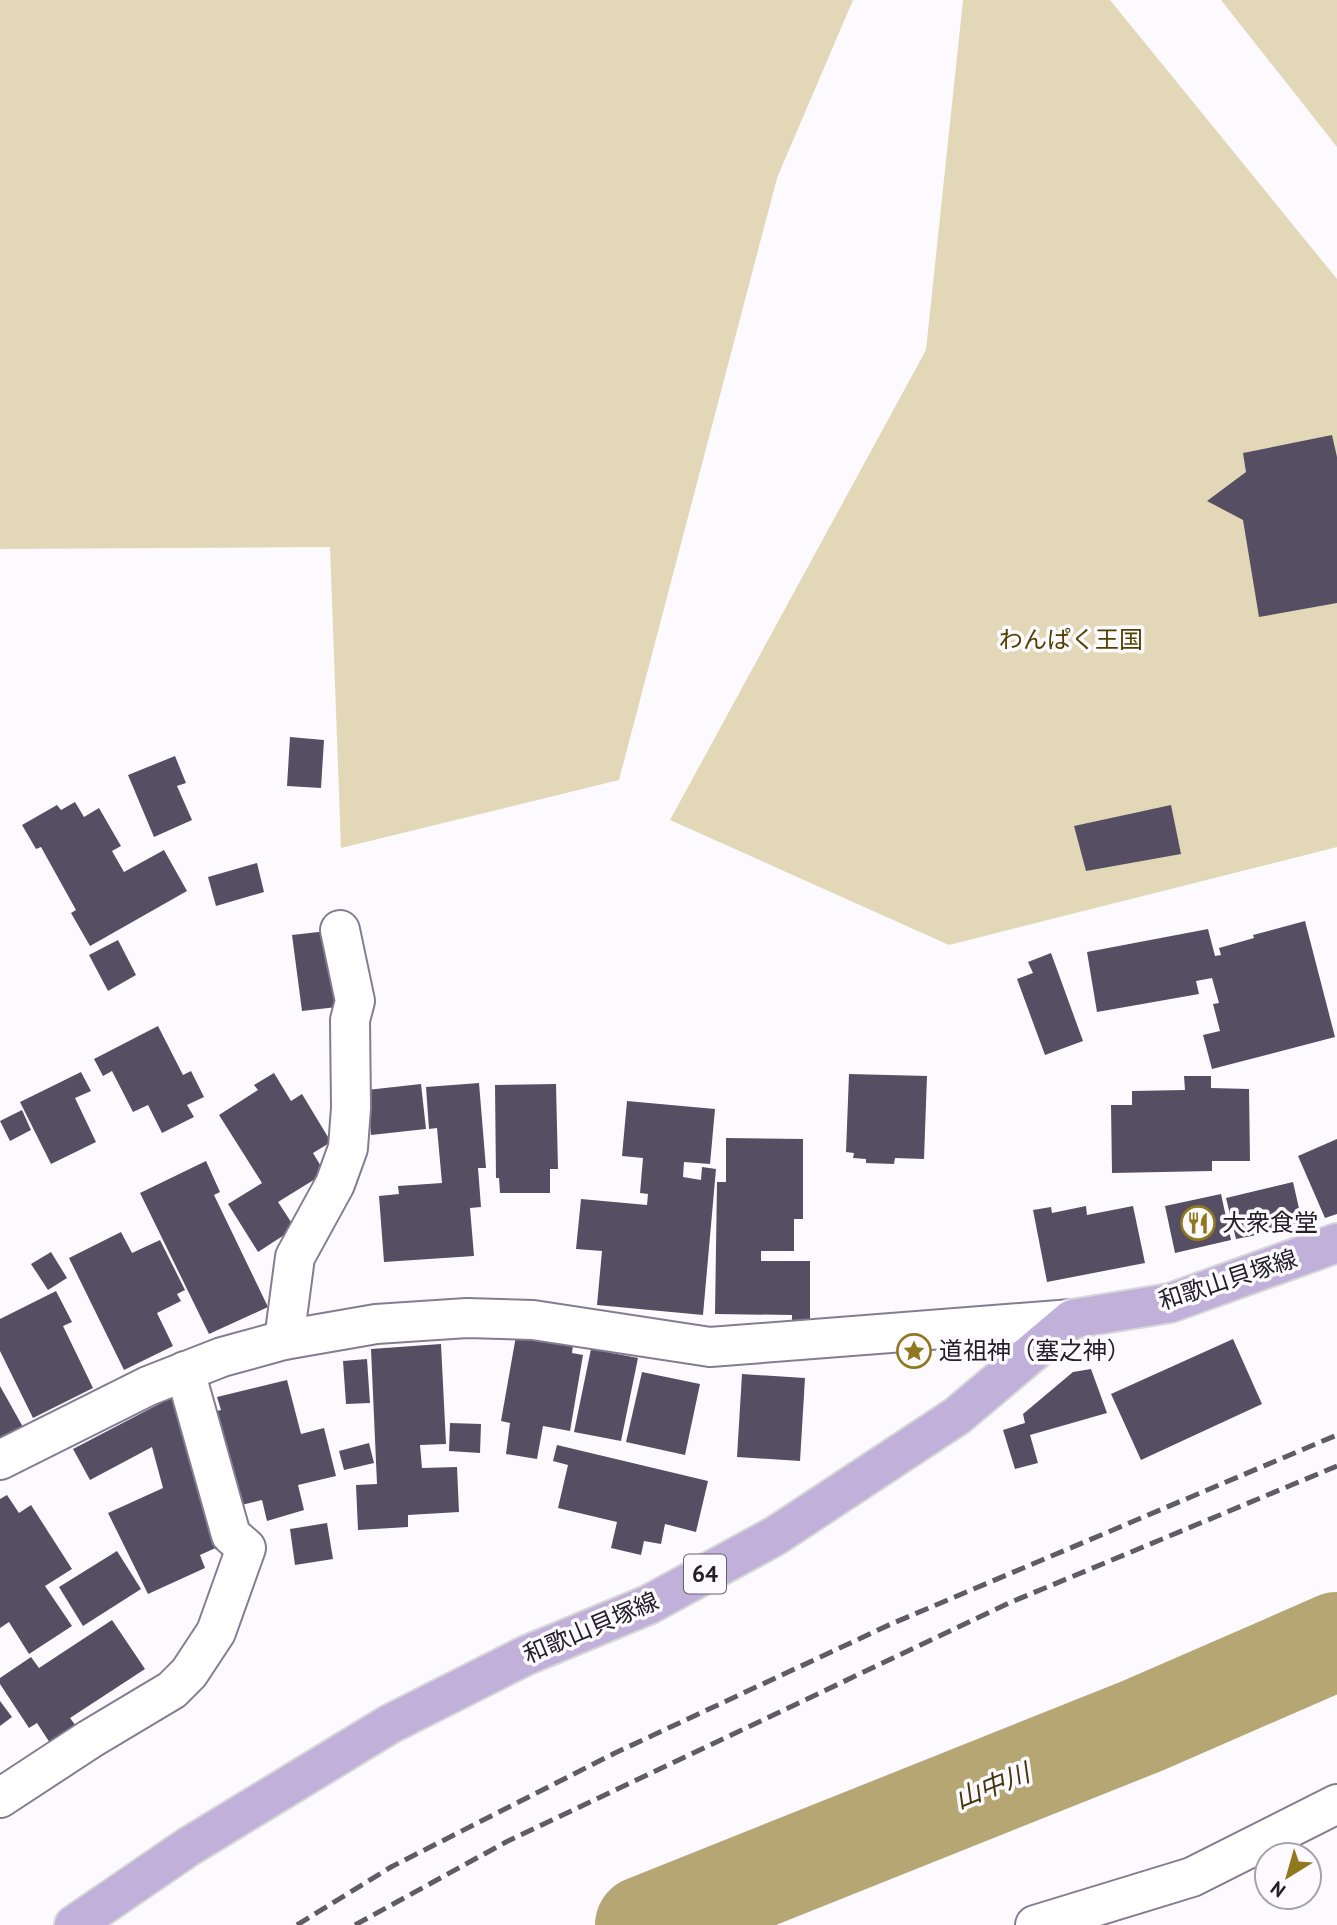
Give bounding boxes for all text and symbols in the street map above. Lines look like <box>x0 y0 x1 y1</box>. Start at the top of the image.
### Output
park label: わんぱく王国 <box>999 624 1143 655</box>
restaurant icon: 大衆食堂 <box>1179 1204 1217 1242</box>
place label: 大衆食堂 <box>1222 1207 1318 1238</box>
street label: 和歌山貝塚線 <box>1155 1243 1301 1317</box>
place icon: 道祖神（塞之神） <box>895 1332 933 1370</box>
place label: 道祖神（塞之神） <box>939 1335 1131 1366</box>
road number: 64 <box>684 1554 726 1594</box>
street label: 和歌山貝塚線 <box>518 1585 663 1670</box>
water label: 山中川 <box>949 1755 1037 1815</box>
north arrow <box>1253 1841 1323 1911</box>
text: N <box>1266 1876 1290 1903</box>

